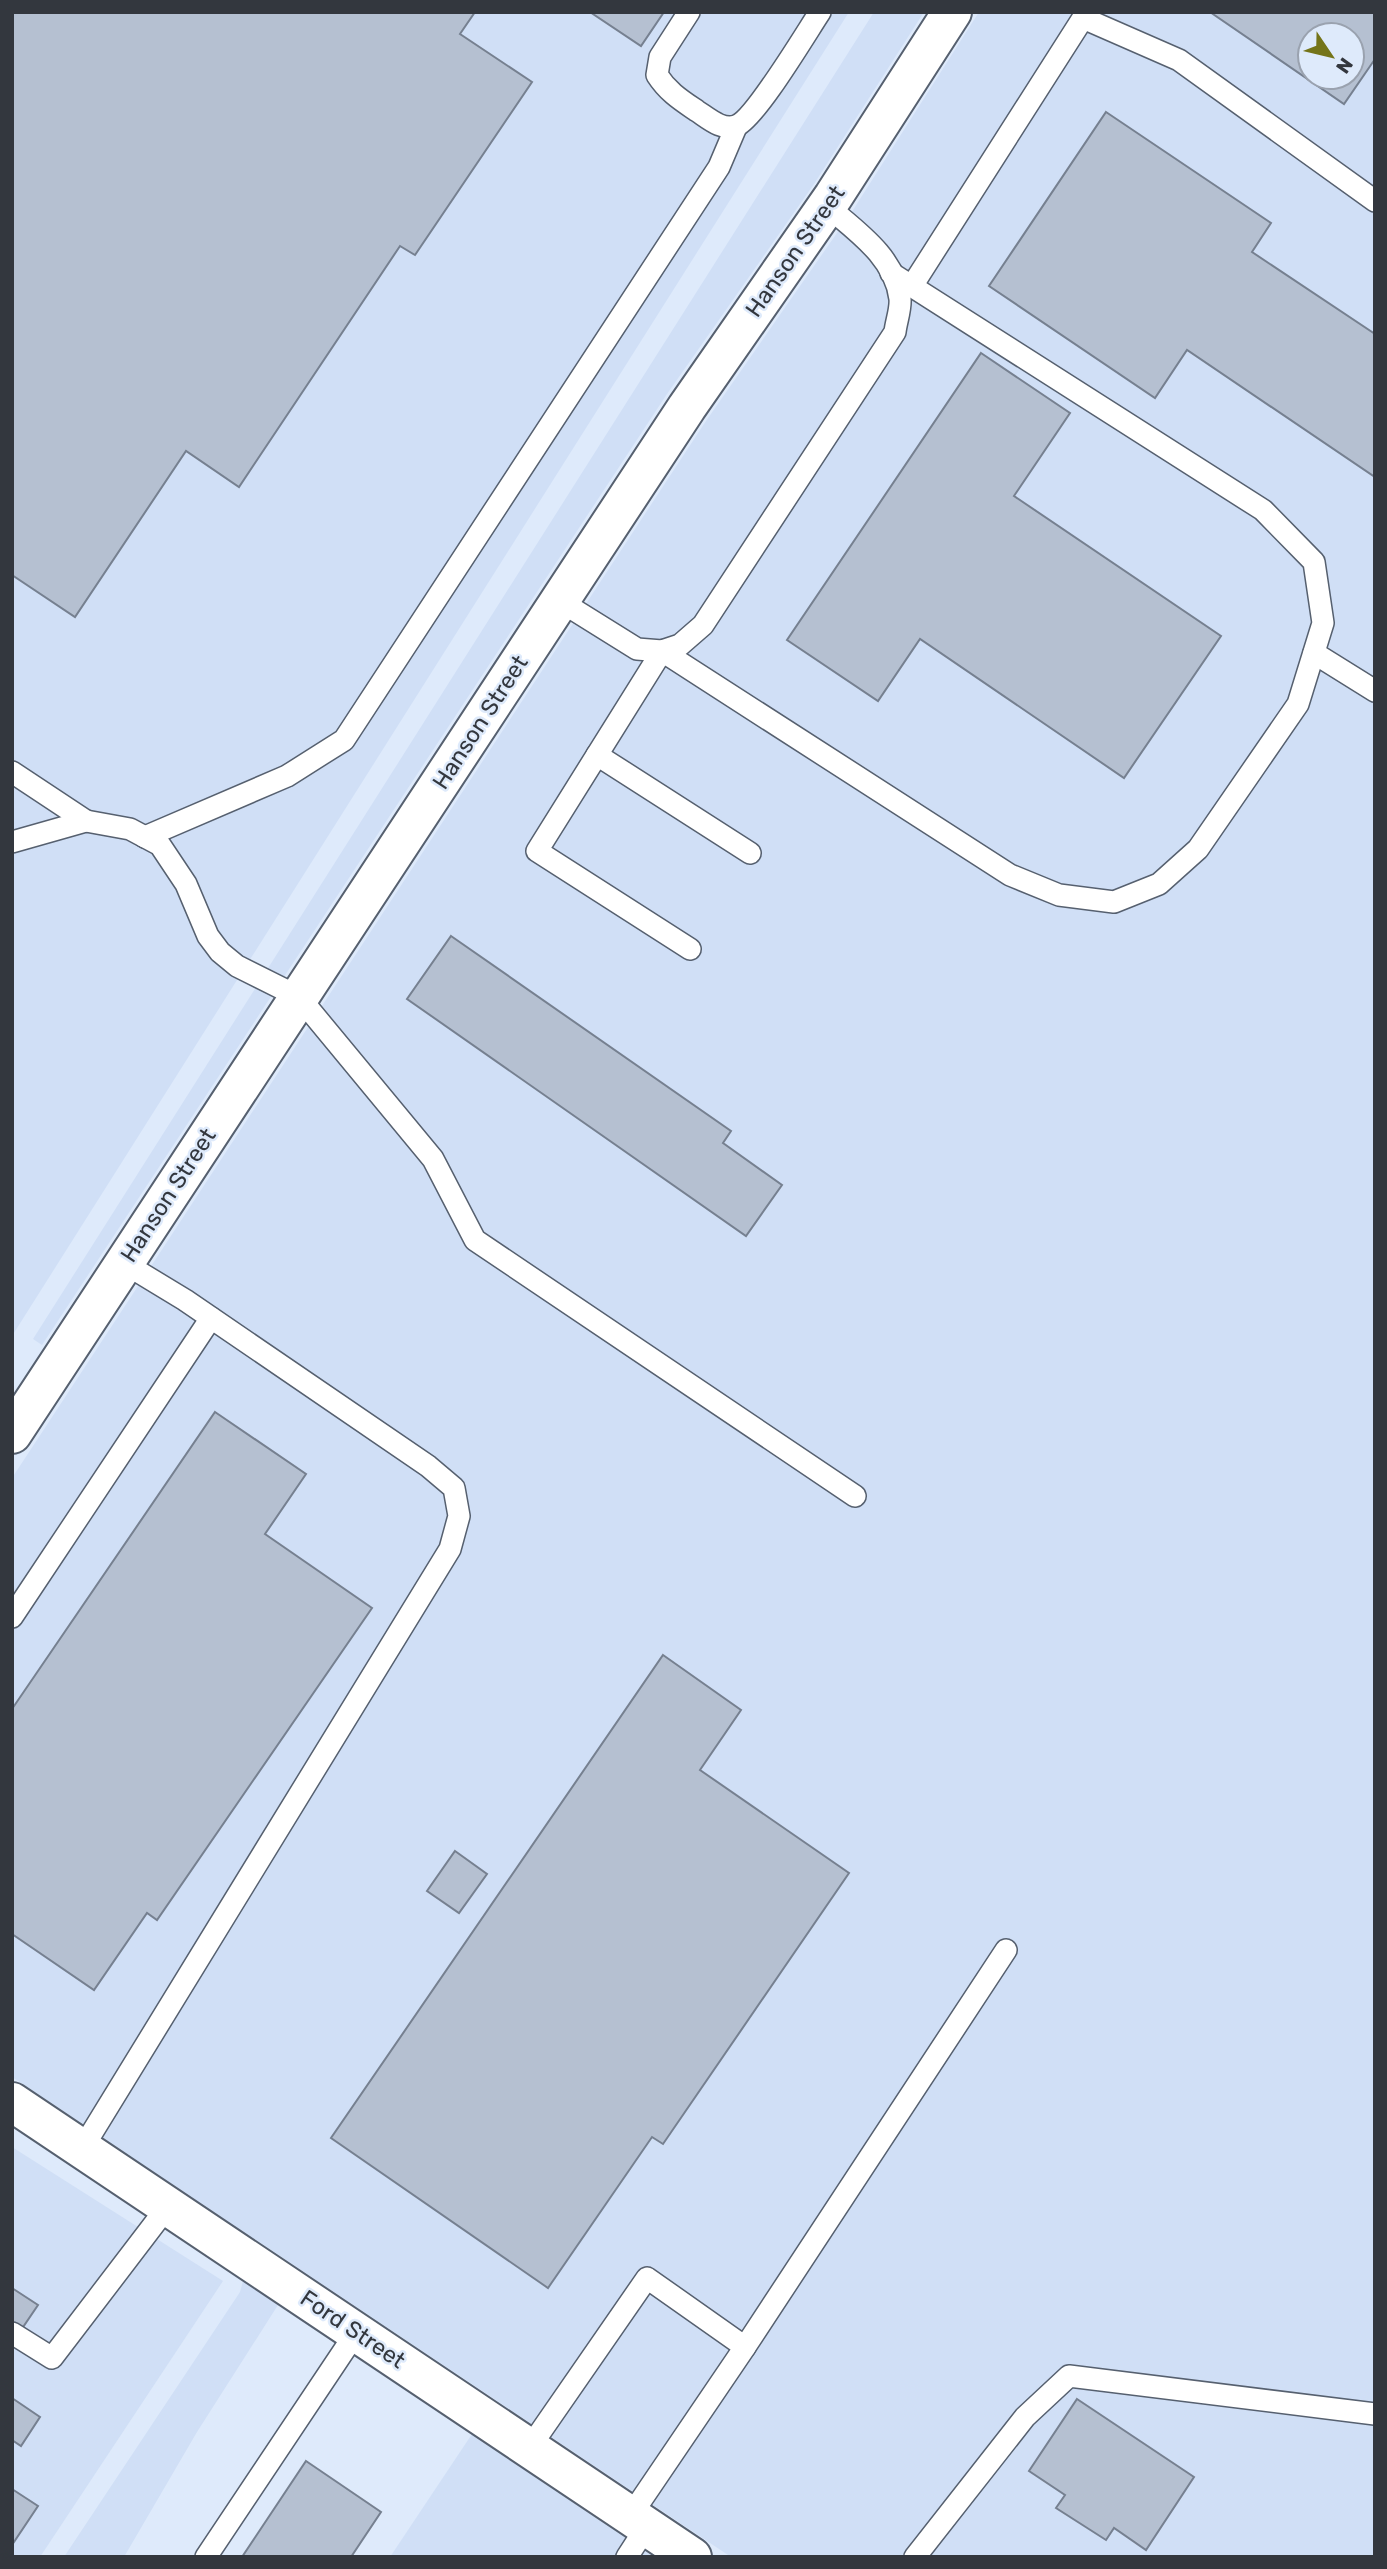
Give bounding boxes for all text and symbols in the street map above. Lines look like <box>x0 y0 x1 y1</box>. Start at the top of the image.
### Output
north arrow <box>1296 21 1366 91</box>
text: N <box>1331 53 1358 78</box>
street label: Hanson Street <box>739 180 851 322</box>
street label: Hanson Street <box>426 650 534 794</box>
street label: Hanson Street <box>114 1123 222 1267</box>
street label: Ford Street <box>295 2284 411 2374</box>

